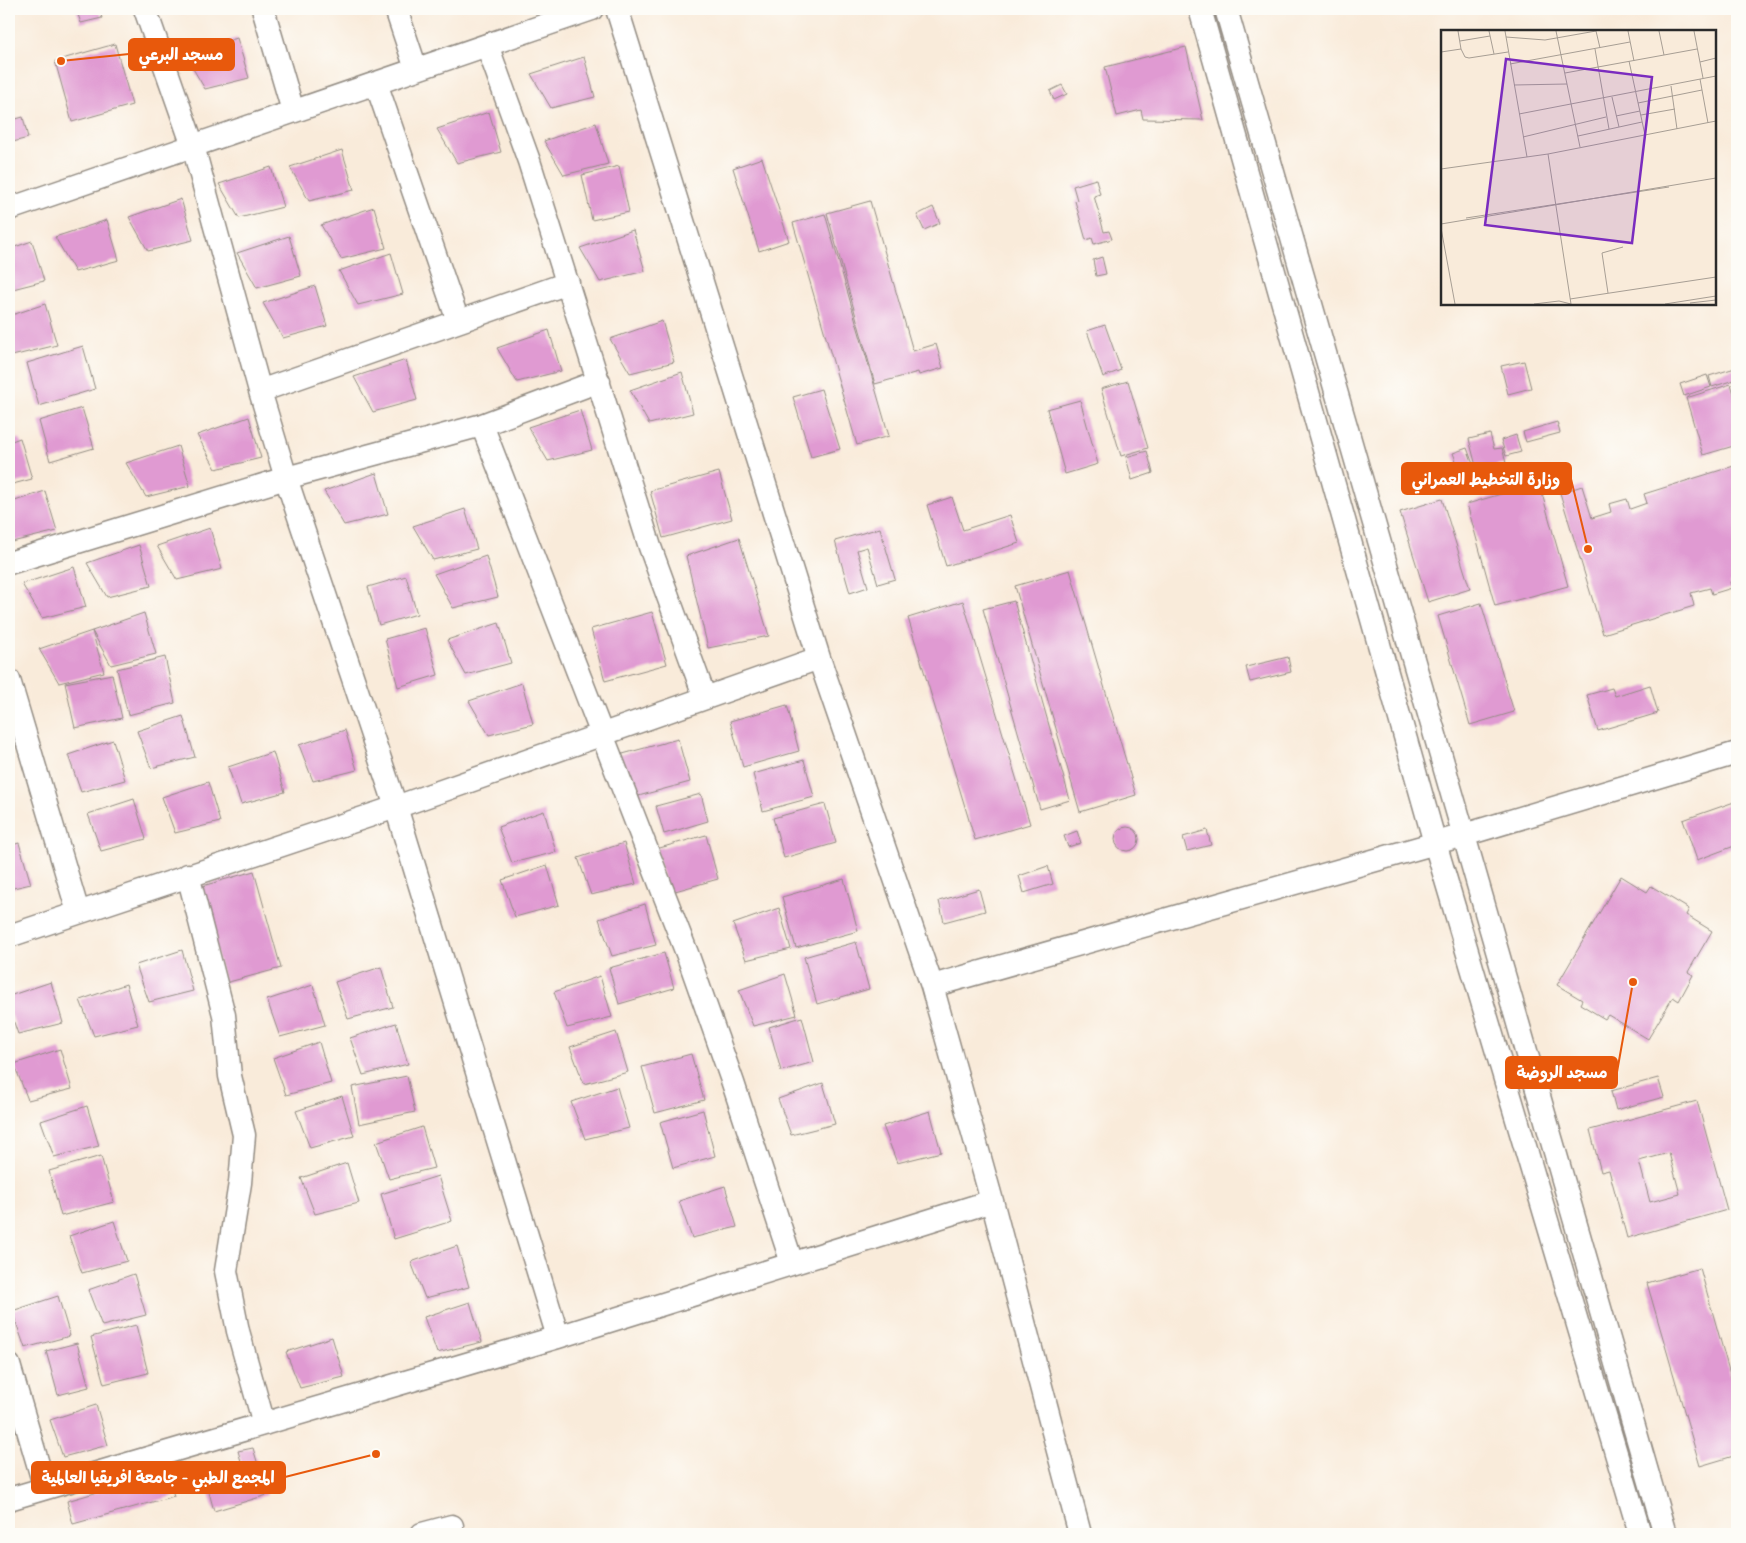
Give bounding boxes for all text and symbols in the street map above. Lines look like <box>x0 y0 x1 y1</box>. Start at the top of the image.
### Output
inset map <box>1441 30 1716 305</box>
callout: مسجد البرعي <box>129 39 234 70</box>
text: مسجد البرعي <box>139 44 223 69</box>
callout: وزارة التخطيط العمراني <box>1402 463 1571 494</box>
text: وزارة التخطيط العمراني <box>1412 469 1560 494</box>
callout: مسجد الروضة <box>1506 1057 1617 1088</box>
text: مسجد الروضة <box>1516 1062 1608 1083</box>
callout: المجمع الطبي - جامعة افريقيا العالمية <box>32 1462 285 1493</box>
text: المجمع الطبي - جامعة افريقيا العالمية <box>41 1467 275 1492</box>

